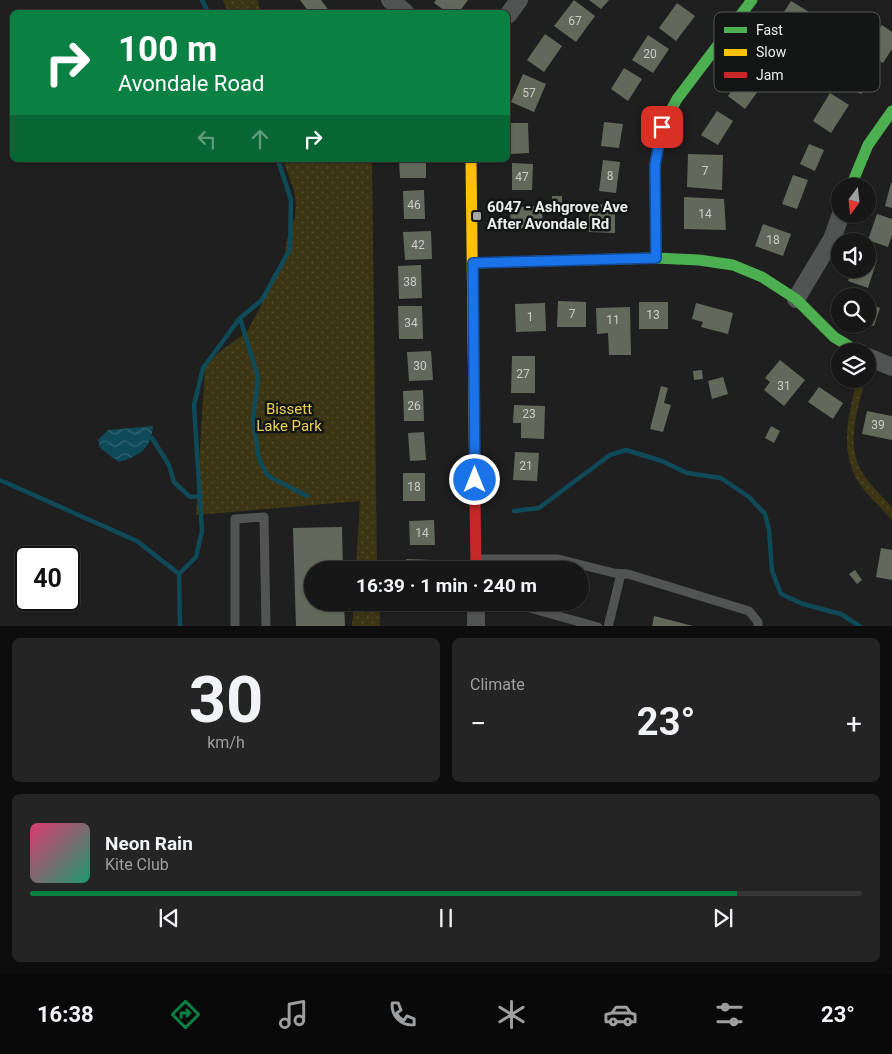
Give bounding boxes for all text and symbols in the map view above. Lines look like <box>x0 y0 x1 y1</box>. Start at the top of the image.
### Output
legend <box>714 12 880 92</box>
house number: 67 <box>568 14 582 28</box>
text: Fast <box>756 22 783 38</box>
text: 100 m <box>118 29 217 70</box>
icon: right <box>35 30 100 95</box>
text: Slow <box>756 44 787 60</box>
house number: 20 <box>643 47 657 61</box>
text: Jam <box>756 67 784 83</box>
text: Avondale Road <box>118 71 264 96</box>
house number: 57 <box>522 86 536 100</box>
pin <box>641 106 683 148</box>
icon: arrive <box>648 113 676 141</box>
icon: left <box>193 125 221 153</box>
icon: ahead <box>246 125 274 153</box>
icon: right <box>299 125 327 153</box>
house number: 7 <box>702 164 709 178</box>
house number: 8 <box>607 169 614 183</box>
house number: 47 <box>515 170 529 184</box>
north arrow <box>831 178 876 222</box>
map controls <box>831 178 876 388</box>
house number: 46 <box>407 198 421 212</box>
place label: 6047 - Ashgrove Ave After Avondale Rd <box>487 198 628 233</box>
house number: 14 <box>698 207 712 221</box>
marker: 6047 - Ashgrove Ave After Avondale Rd <box>471 210 483 222</box>
house number: 18 <box>766 233 780 247</box>
button: sound <box>831 233 876 278</box>
house number: 42 <box>411 238 425 252</box>
house number: 38 <box>403 275 417 289</box>
button: search <box>831 288 876 333</box>
house number: 7 <box>569 307 576 321</box>
house number: 13 <box>646 308 660 322</box>
house number: 1 <box>527 310 533 324</box>
house number: 11 <box>606 313 620 327</box>
house number: 34 <box>404 316 418 330</box>
button: layers <box>831 343 876 388</box>
house number: 30 <box>413 359 427 373</box>
house number: 27 <box>516 367 530 381</box>
house number: 31 <box>777 379 791 393</box>
house number: 26 <box>407 399 421 413</box>
park label: Bissett Lake Park <box>256 400 322 435</box>
house number: 23 <box>522 407 536 421</box>
house number: 39 <box>871 418 885 432</box>
position arrow <box>448 453 500 505</box>
house number: 21 <box>519 459 533 473</box>
house number: 18 <box>407 480 421 494</box>
house number: 14 <box>415 526 429 540</box>
speed limit sign: 40 <box>15 546 80 611</box>
text: 16:39 · 1 min · 240 m <box>356 574 537 597</box>
text: 30 <box>189 662 263 738</box>
text: Climate <box>470 675 525 694</box>
text: 23° <box>637 700 695 744</box>
text: − <box>470 707 486 740</box>
text: + <box>846 707 862 740</box>
text: km/h <box>207 733 245 752</box>
text: Neon Rain <box>105 832 193 855</box>
text: Kite Club <box>105 855 169 874</box>
icon: previous <box>155 904 183 932</box>
icon: pause <box>432 904 460 932</box>
icon: next <box>709 904 737 932</box>
icon: directions <box>168 997 203 1032</box>
icon: music <box>276 997 311 1032</box>
icon: phone <box>385 997 420 1032</box>
icon: climate <box>494 997 529 1032</box>
icon: car <box>603 997 638 1032</box>
icon: filters <box>712 997 747 1032</box>
text: 16:38 <box>37 1002 94 1027</box>
text: 23° <box>821 1002 855 1027</box>

